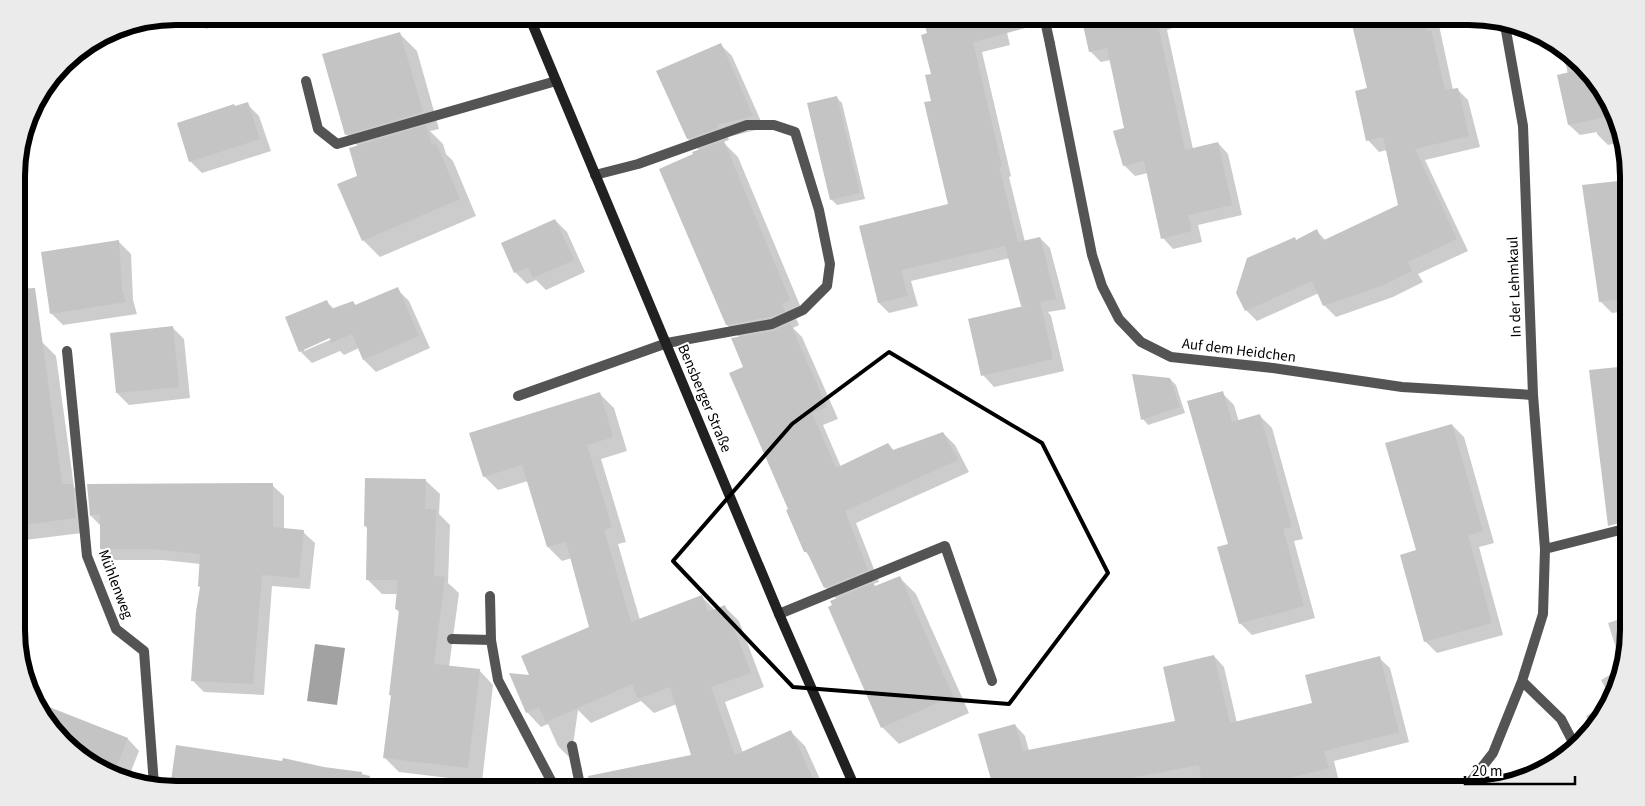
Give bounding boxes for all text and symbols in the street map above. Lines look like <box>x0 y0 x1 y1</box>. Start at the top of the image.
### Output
street label: In der Lehmkaul <box>1502 236 1527 338</box>
street label: Auf dem Heidchen <box>1181 333 1297 368</box>
street label: Bensberger Straße <box>672 341 737 456</box>
street label: Mühlenweg <box>93 547 138 622</box>
scale bar <box>1465 754 1575 786</box>
text: 20 m <box>1472 761 1502 782</box>

